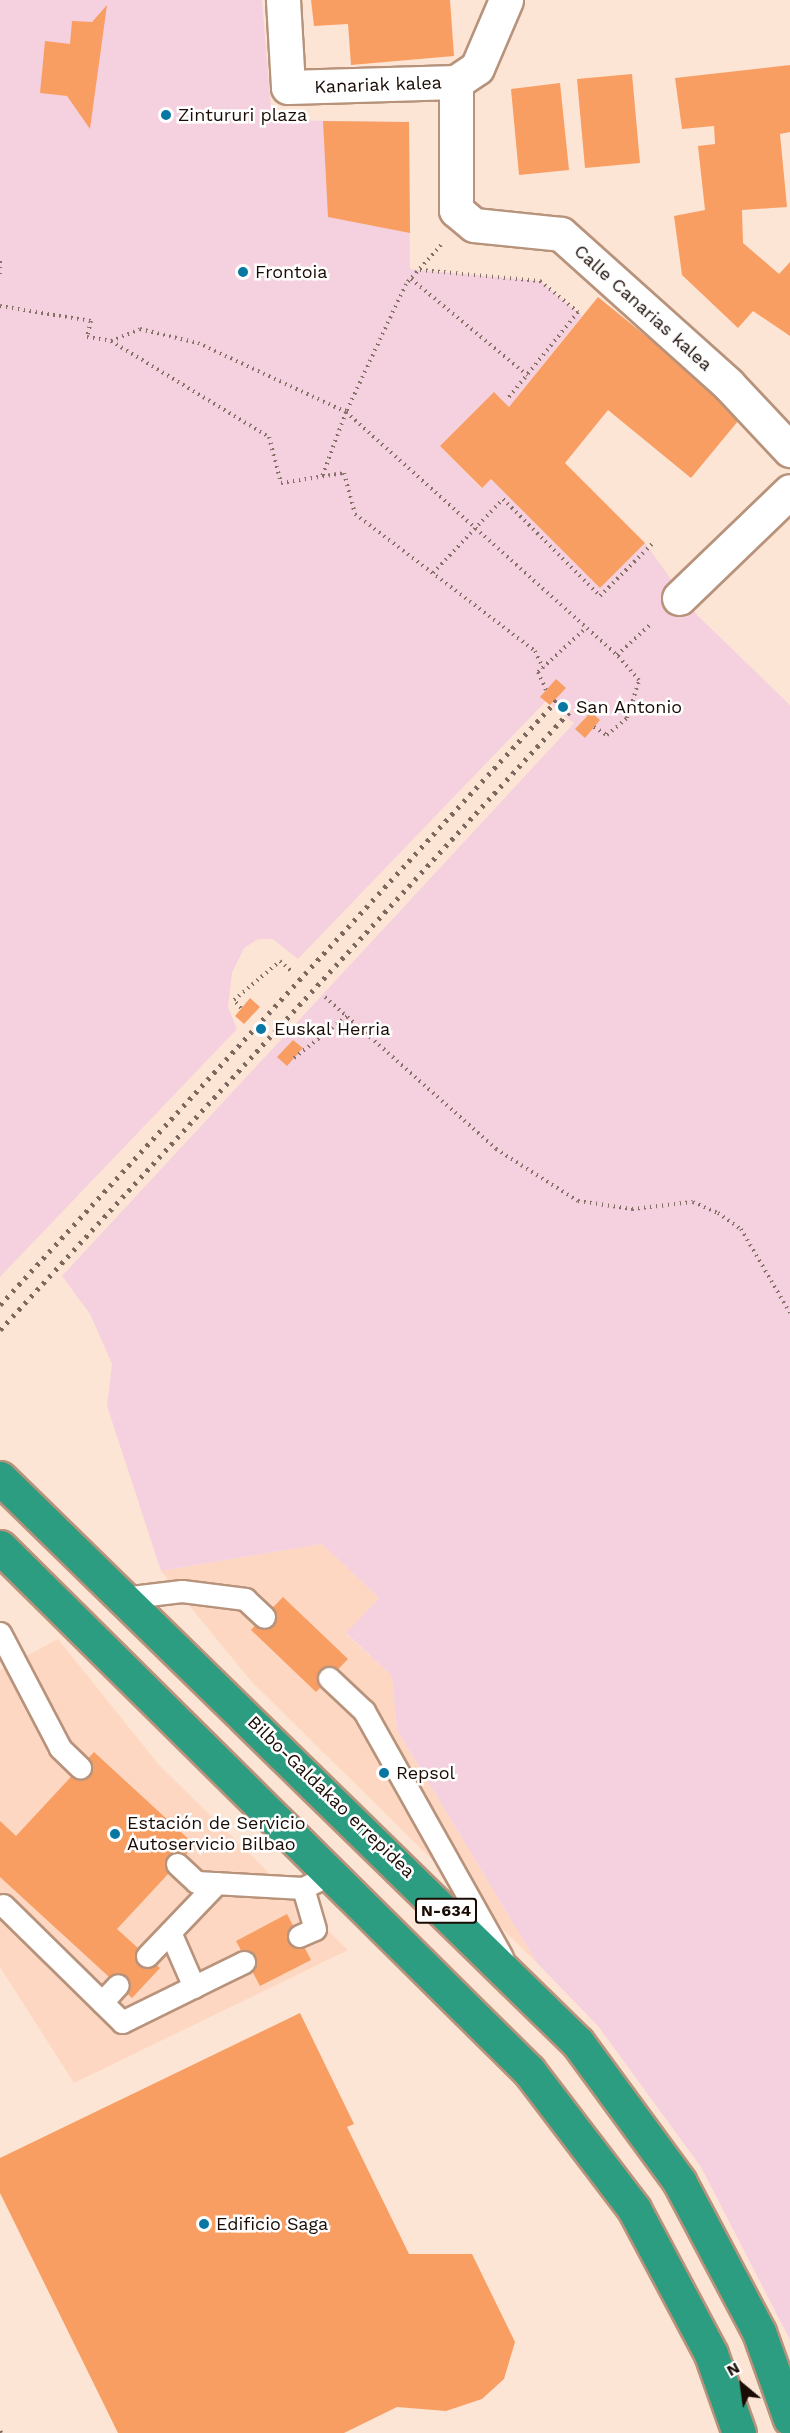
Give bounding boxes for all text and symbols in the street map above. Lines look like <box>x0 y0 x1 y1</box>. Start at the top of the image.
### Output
street label: Kanariak kalea <box>314 72 442 98</box>
place label: Zintururi plaza <box>178 104 307 126</box>
marker: Zintururi plaza <box>159 108 173 122</box>
street label: Calle Canarias kalea <box>570 240 716 376</box>
place label: Frontoia <box>255 261 327 283</box>
marker: Frontoia <box>236 265 250 279</box>
place label: San Antonio <box>576 696 683 718</box>
marker: San Antonio <box>554 698 572 716</box>
place label: Euskal Herria <box>274 1018 391 1040</box>
marker: Euskal Herria <box>252 1020 270 1038</box>
street label: Bilbo-Galdakao errepidea <box>243 1712 419 1882</box>
place label: Repsol <box>396 1762 455 1784</box>
marker: Repsol <box>377 1766 391 1780</box>
place label: Estación de Servicio Autoservicio Bilbao <box>127 1813 306 1856</box>
marker: Estación de Servicio Autoservicio Bilbao <box>108 1827 122 1841</box>
road number: N-634 <box>414 1898 478 1924</box>
place label: Edificio Saga <box>216 2213 328 2235</box>
marker: Edificio Saga <box>197 2217 211 2231</box>
north arrow <box>712 2355 772 2415</box>
text: N <box>723 2358 743 2380</box>

